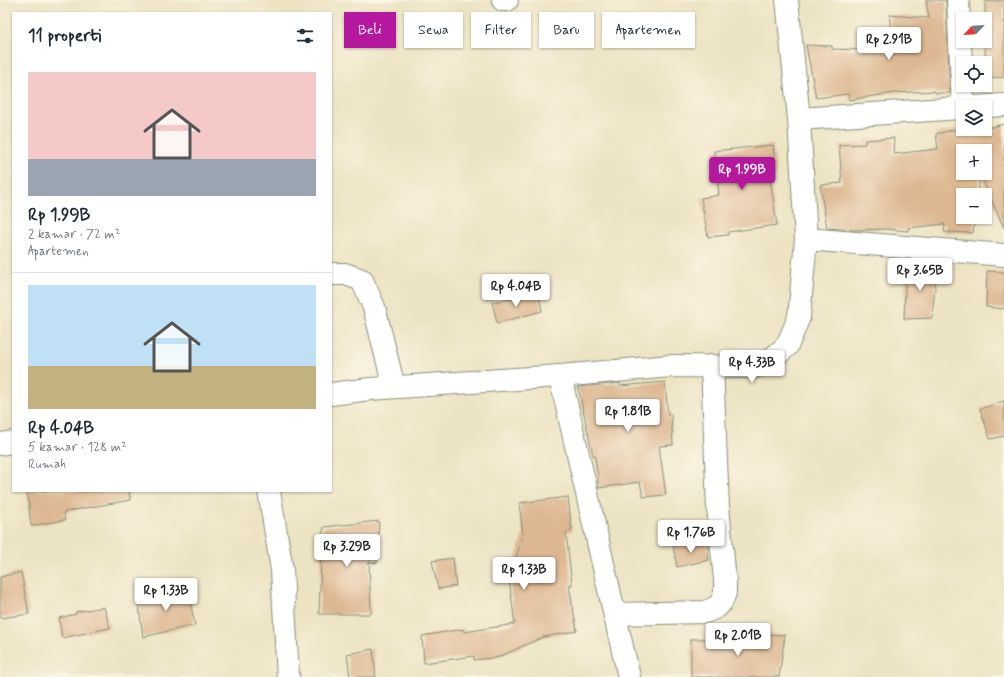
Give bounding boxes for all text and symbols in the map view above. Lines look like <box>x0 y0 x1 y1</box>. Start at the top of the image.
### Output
chip: Beli <box>344 12 396 48</box>
chip: Sewa <box>404 12 463 48</box>
chip: Filter <box>471 12 531 48</box>
chip: Baru <box>539 12 594 48</box>
chip: Apartemen <box>602 12 695 48</box>
north arrow <box>956 12 992 48</box>
map controls <box>956 12 992 224</box>
text: 11 properti <box>28 25 101 47</box>
icon: filters <box>294 25 316 47</box>
pin: Rp 2.91B <box>848 27 930 61</box>
text: Rp 2.91B <box>866 31 912 48</box>
button: locate <box>956 56 992 92</box>
icon: home <box>136 98 208 170</box>
button: layers <box>956 100 992 136</box>
button: + <box>956 144 992 180</box>
pin: Rp 1.99B <box>701 157 783 191</box>
text: Rp 1.99B <box>718 161 766 178</box>
button: − <box>956 188 992 224</box>
text: Rp 1.99B <box>28 204 90 226</box>
text: 2 kamar · 72 m² <box>28 226 120 243</box>
text: Apartemen <box>28 243 89 260</box>
pin: Rp 3.65B <box>879 258 961 292</box>
text: Rp 3.65B <box>896 262 944 279</box>
pin: Rp 4.04B <box>475 274 557 308</box>
text: Rp 4.04B <box>491 278 541 295</box>
icon: home <box>136 311 208 383</box>
pin: Rp 4.33B <box>711 350 793 384</box>
text: Rp 4.33B <box>729 354 775 371</box>
pin: Rp 1.81B <box>587 399 669 433</box>
text: Rp 1.81B <box>605 403 651 420</box>
text: Rp 4.04B <box>28 417 94 439</box>
text: 5 kamar · 128 m² <box>28 439 127 456</box>
text: Rumah <box>28 456 66 473</box>
pin: Rp 1.76B <box>650 520 732 554</box>
text: Rp 1.76B <box>667 524 715 541</box>
pin: Rp 3.29B <box>306 534 388 568</box>
text: Rp 3.29B <box>323 538 371 555</box>
pin: Rp 1.33B <box>483 557 565 591</box>
text: Rp 1.33B <box>502 561 546 578</box>
pin: Rp 1.33B <box>125 578 207 612</box>
text: Rp 1.33B <box>144 582 188 599</box>
pin: Rp 2.01B <box>697 623 779 657</box>
text: Rp 2.01B <box>715 627 761 644</box>

